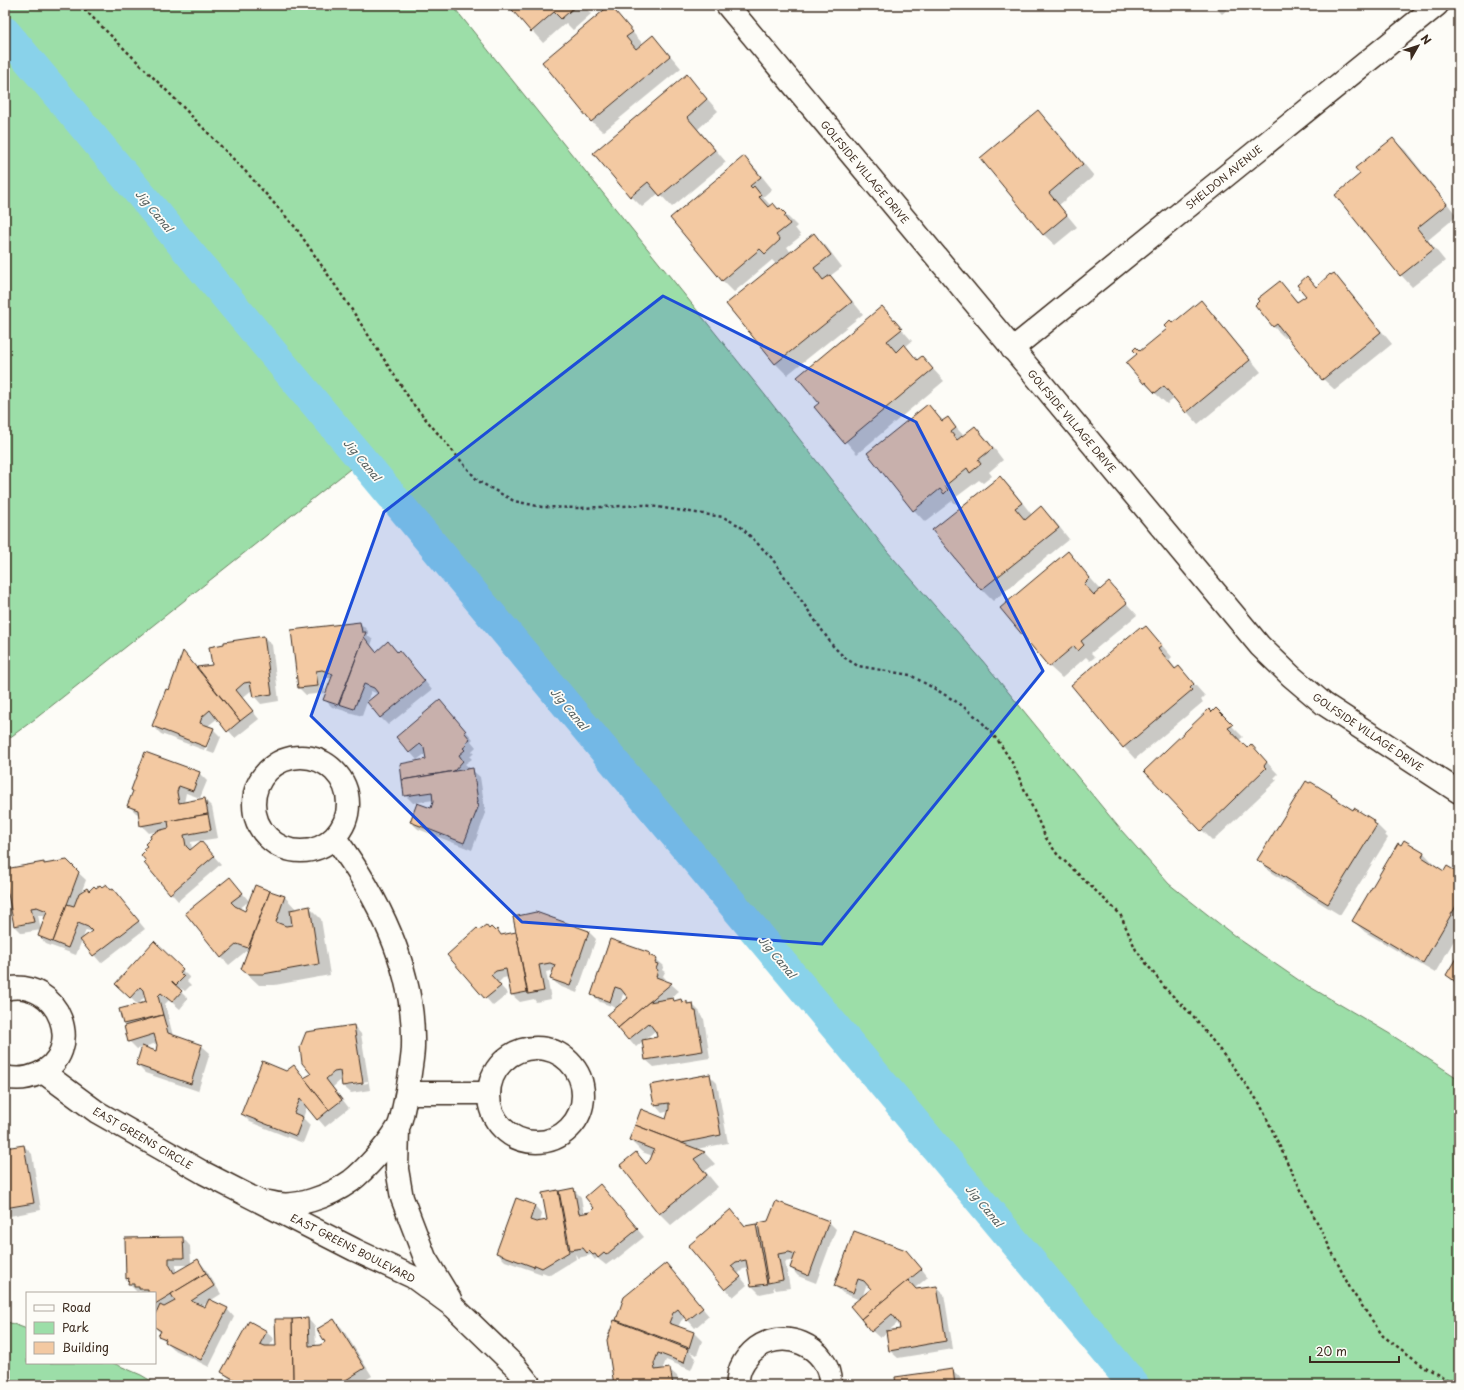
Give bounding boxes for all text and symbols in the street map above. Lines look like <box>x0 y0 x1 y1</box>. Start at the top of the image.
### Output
north arrow <box>1398 26 1438 66</box>
text: N <box>1417 31 1436 48</box>
street label: GOLFSIDE VILLAGE DRIVE <box>818 117 913 226</box>
street label: SHELDON AVENUE <box>1182 141 1265 212</box>
water label: Jig Canal <box>132 186 178 237</box>
street label: GOLFSIDE VILLAGE DRIVE <box>1025 366 1120 475</box>
water label: Jig Canal <box>340 435 386 486</box>
water label: Jig Canal <box>547 684 593 735</box>
street label: GOLFSIDE VILLAGE DRIVE <box>1310 689 1427 774</box>
water label: Jig Canal <box>755 932 801 983</box>
street label: EAST GREENS CIRCLE <box>91 1103 196 1172</box>
water label: Jig Canal <box>962 1181 1008 1232</box>
street label: EAST GREENS BOULEVARD <box>288 1210 418 1286</box>
legend <box>26 1292 156 1364</box>
text: Road <box>62 1298 91 1316</box>
text: Park <box>62 1318 89 1336</box>
text: Building <box>62 1338 109 1356</box>
scale bar <box>1310 1338 1399 1364</box>
text: 20 m <box>1316 1342 1347 1360</box>

